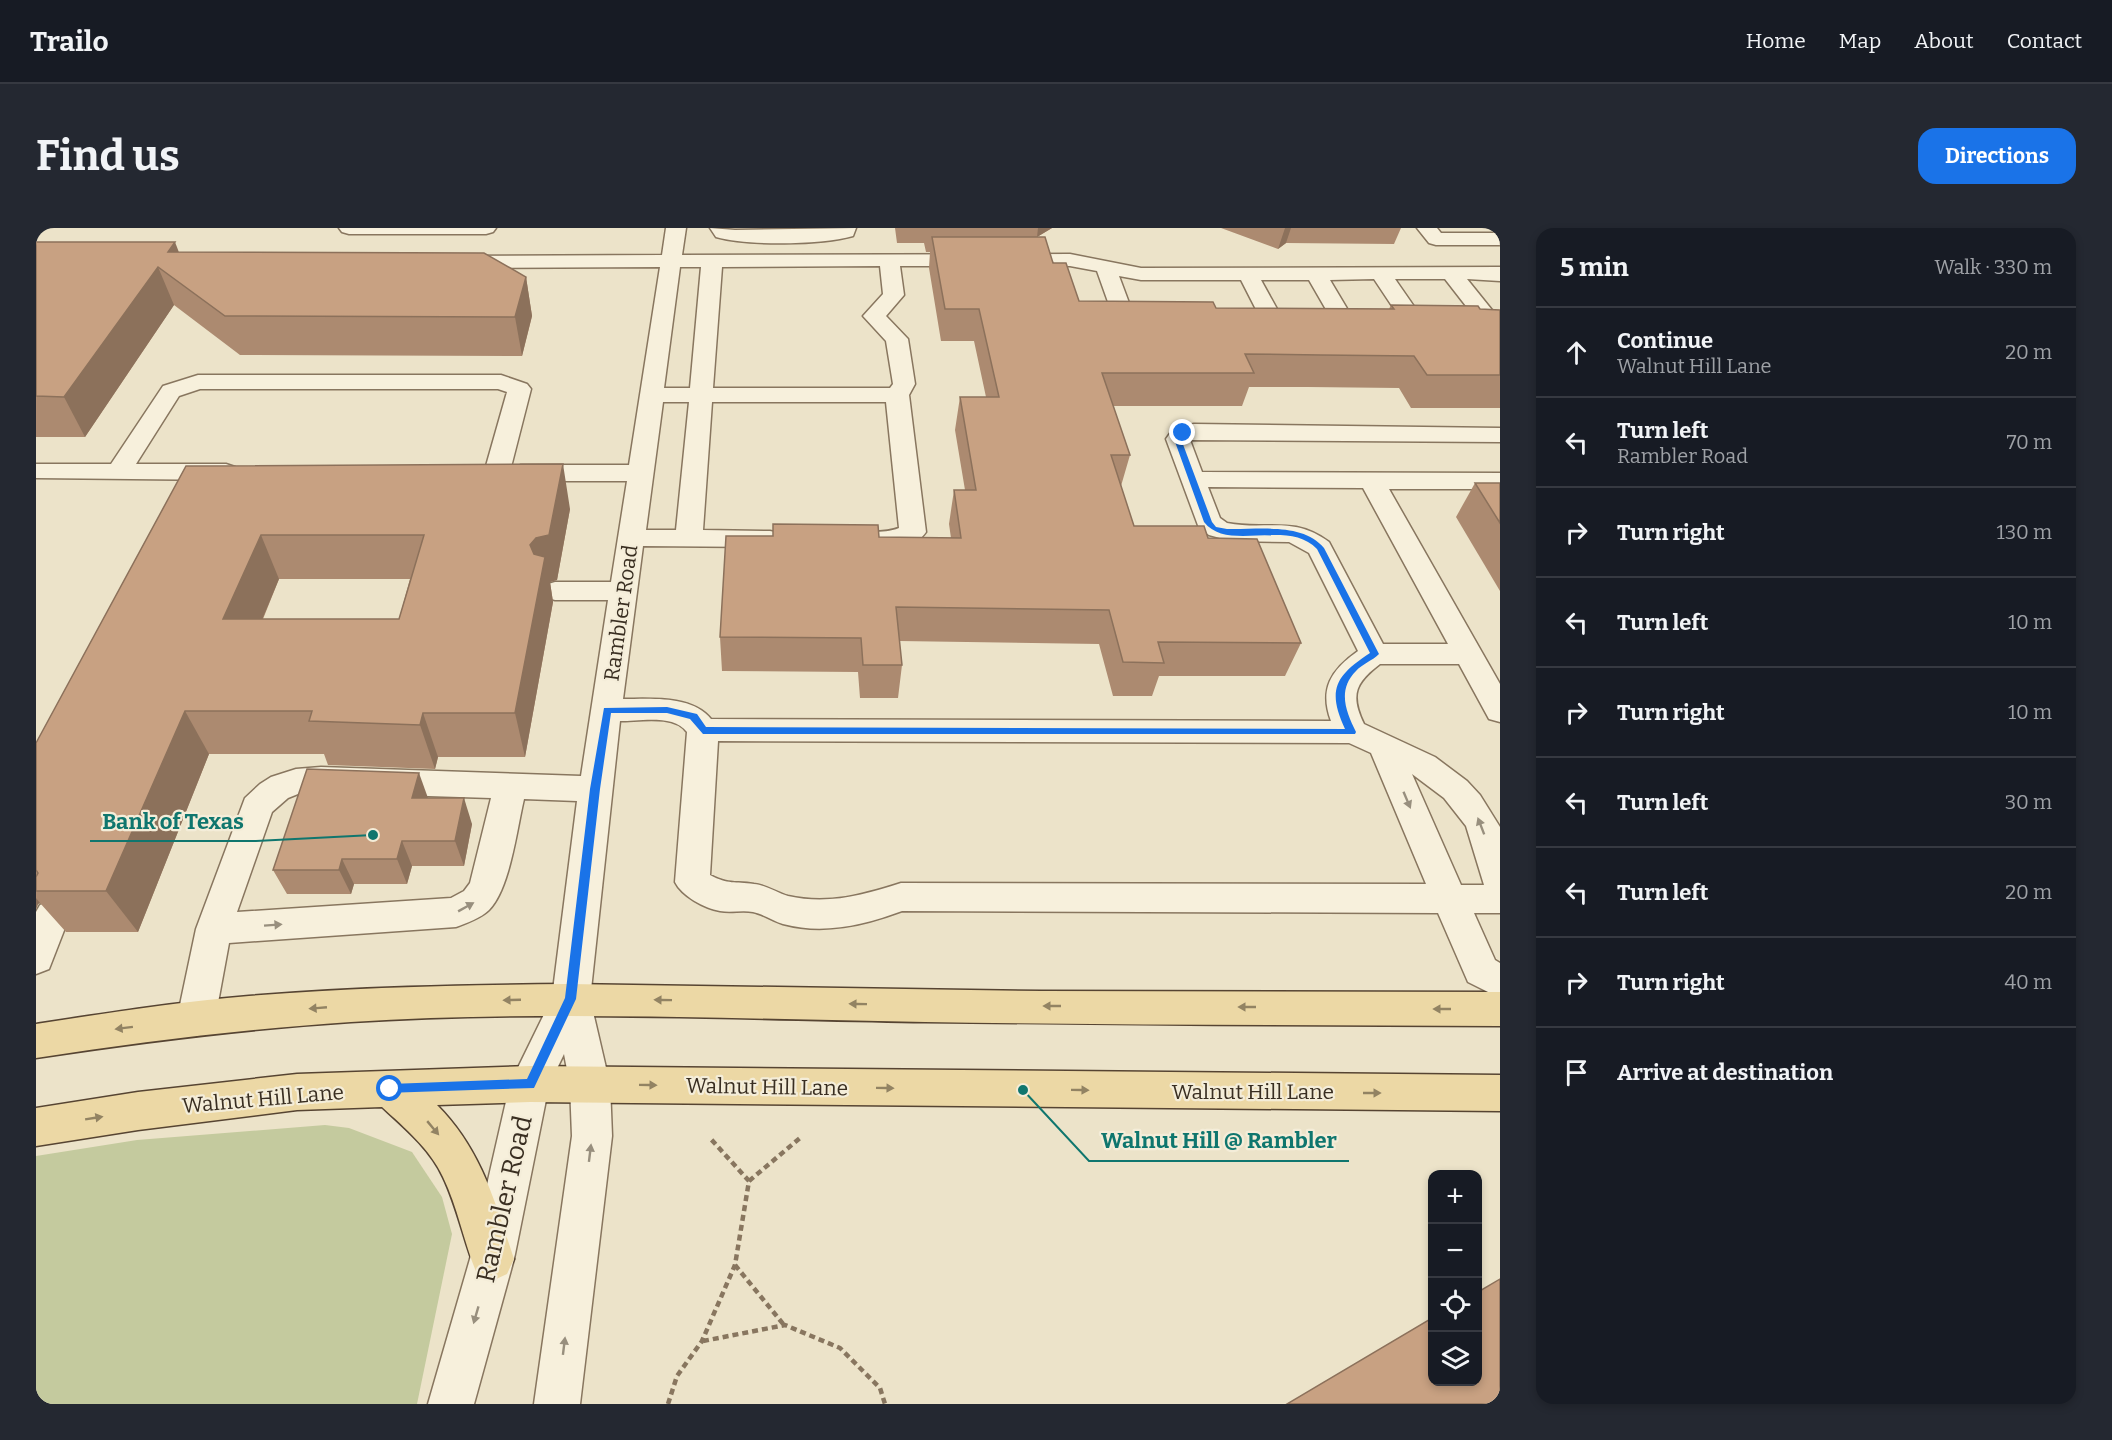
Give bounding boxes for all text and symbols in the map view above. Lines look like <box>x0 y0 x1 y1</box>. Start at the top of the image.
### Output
text: Trailo <box>30 25 109 58</box>
text: Home <box>1746 28 1806 54</box>
text: Map <box>1839 28 1881 54</box>
text: About <box>1914 28 1974 54</box>
text: Contact <box>2007 28 2082 54</box>
button: Directions <box>1918 128 2076 184</box>
text: Find us <box>36 131 180 181</box>
text: 5 min <box>1560 252 1629 283</box>
text: Walk · 330 m <box>1935 255 2052 279</box>
text: Continue <box>1617 327 1713 354</box>
icon: ahead <box>1560 336 1593 369</box>
text: 20 m <box>2005 340 2052 364</box>
text: Walnut Hill Lane <box>1617 354 1772 378</box>
text: Turn left <box>1617 417 1709 444</box>
route end <box>1169 419 1195 445</box>
icon: left <box>1560 426 1593 459</box>
text: 70 m <box>2006 430 2052 454</box>
text: Rambler Road <box>1617 444 1748 468</box>
icon: right <box>1560 516 1593 549</box>
text: Turn right <box>1617 519 1725 546</box>
text: 130 m <box>1997 520 2052 544</box>
street label: Rambler Road <box>599 543 643 683</box>
icon: left <box>1560 606 1593 639</box>
text: Turn left <box>1617 609 1709 636</box>
text: 10 m <box>2008 610 2052 634</box>
icon: right <box>1560 696 1593 729</box>
text: Turn right <box>1617 699 1725 726</box>
text: 10 m <box>2008 700 2052 724</box>
icon: left <box>1560 786 1593 819</box>
text: Turn left <box>1617 789 1709 816</box>
text: 30 m <box>2005 790 2052 814</box>
one-way arrow <box>1402 791 1412 809</box>
callout: Bank of Texas <box>90 801 256 841</box>
text: Bank of Texas <box>102 808 244 835</box>
one-way arrow <box>1476 817 1486 835</box>
icon: left <box>1560 876 1593 909</box>
text: Turn left <box>1617 879 1709 906</box>
text: 20 m <box>2005 880 2052 904</box>
one-way arrow <box>458 902 475 912</box>
one-way arrow <box>263 921 282 930</box>
icon: right <box>1560 966 1593 999</box>
text: Turn right <box>1617 969 1725 996</box>
text: 40 m <box>2004 970 2052 994</box>
one-way arrow <box>503 996 522 1005</box>
one-way arrow <box>653 996 672 1005</box>
one-way arrow <box>848 999 867 1009</box>
one-way arrow <box>1042 1001 1061 1011</box>
one-way arrow <box>1237 1002 1256 1012</box>
one-way arrow <box>308 1003 327 1013</box>
one-way arrow <box>1432 1004 1451 1013</box>
one-way arrow <box>114 1023 133 1033</box>
icon: arrive <box>1560 1056 1593 1089</box>
text: Arrive at destination <box>1617 1059 1833 1086</box>
street label: Walnut Hill Lane <box>686 1073 848 1101</box>
route start <box>376 1075 402 1101</box>
street label: Walnut Hill Lane <box>181 1079 345 1119</box>
street label: Walnut Hill Lane <box>1172 1079 1334 1105</box>
one-way arrow <box>639 1080 658 1090</box>
one-way arrow <box>876 1083 895 1093</box>
one-way arrow <box>1071 1085 1090 1095</box>
one-way arrow <box>1363 1088 1382 1098</box>
street label: Rambler Road <box>470 1113 539 1286</box>
one-way arrow <box>84 1114 103 1123</box>
one-way arrow <box>426 1121 438 1136</box>
callout: Walnut Hill @ Rambler <box>1089 1121 1349 1161</box>
text: Walnut Hill @ Rambler <box>1101 1127 1338 1154</box>
one-way arrow <box>585 1143 594 1162</box>
map controls <box>1428 1170 1482 1386</box>
button: + <box>1428 1170 1482 1224</box>
button: − <box>1428 1224 1482 1278</box>
button: locate <box>1428 1278 1482 1332</box>
one-way arrow <box>471 1306 480 1324</box>
button: layers <box>1428 1332 1482 1386</box>
one-way arrow <box>560 1336 569 1355</box>

